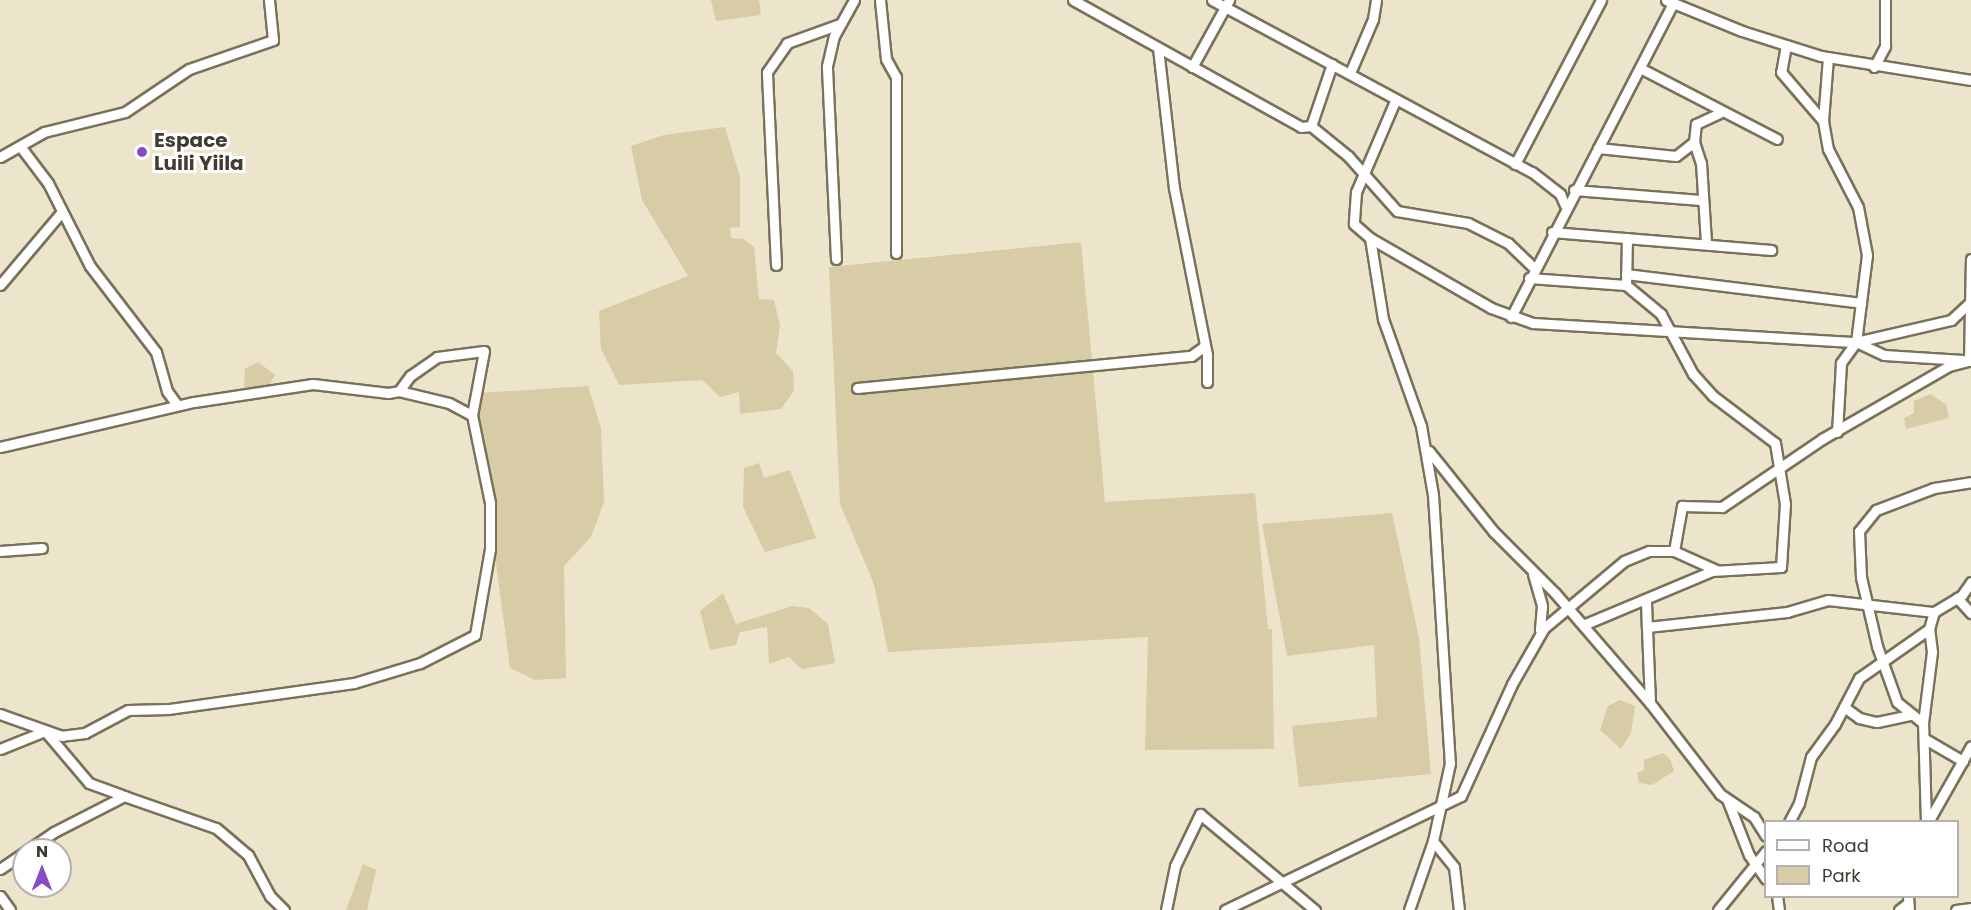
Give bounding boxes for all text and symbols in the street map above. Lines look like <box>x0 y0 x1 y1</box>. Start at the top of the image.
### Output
place label: Espace Luili Yiila <box>154 128 244 175</box>
marker: Espace Luili Yiila <box>135 145 149 159</box>
legend <box>1764 820 1959 898</box>
text: Road <box>1822 833 1869 858</box>
north arrow <box>12 838 72 898</box>
text: N <box>36 840 48 863</box>
text: Park <box>1822 863 1861 888</box>

